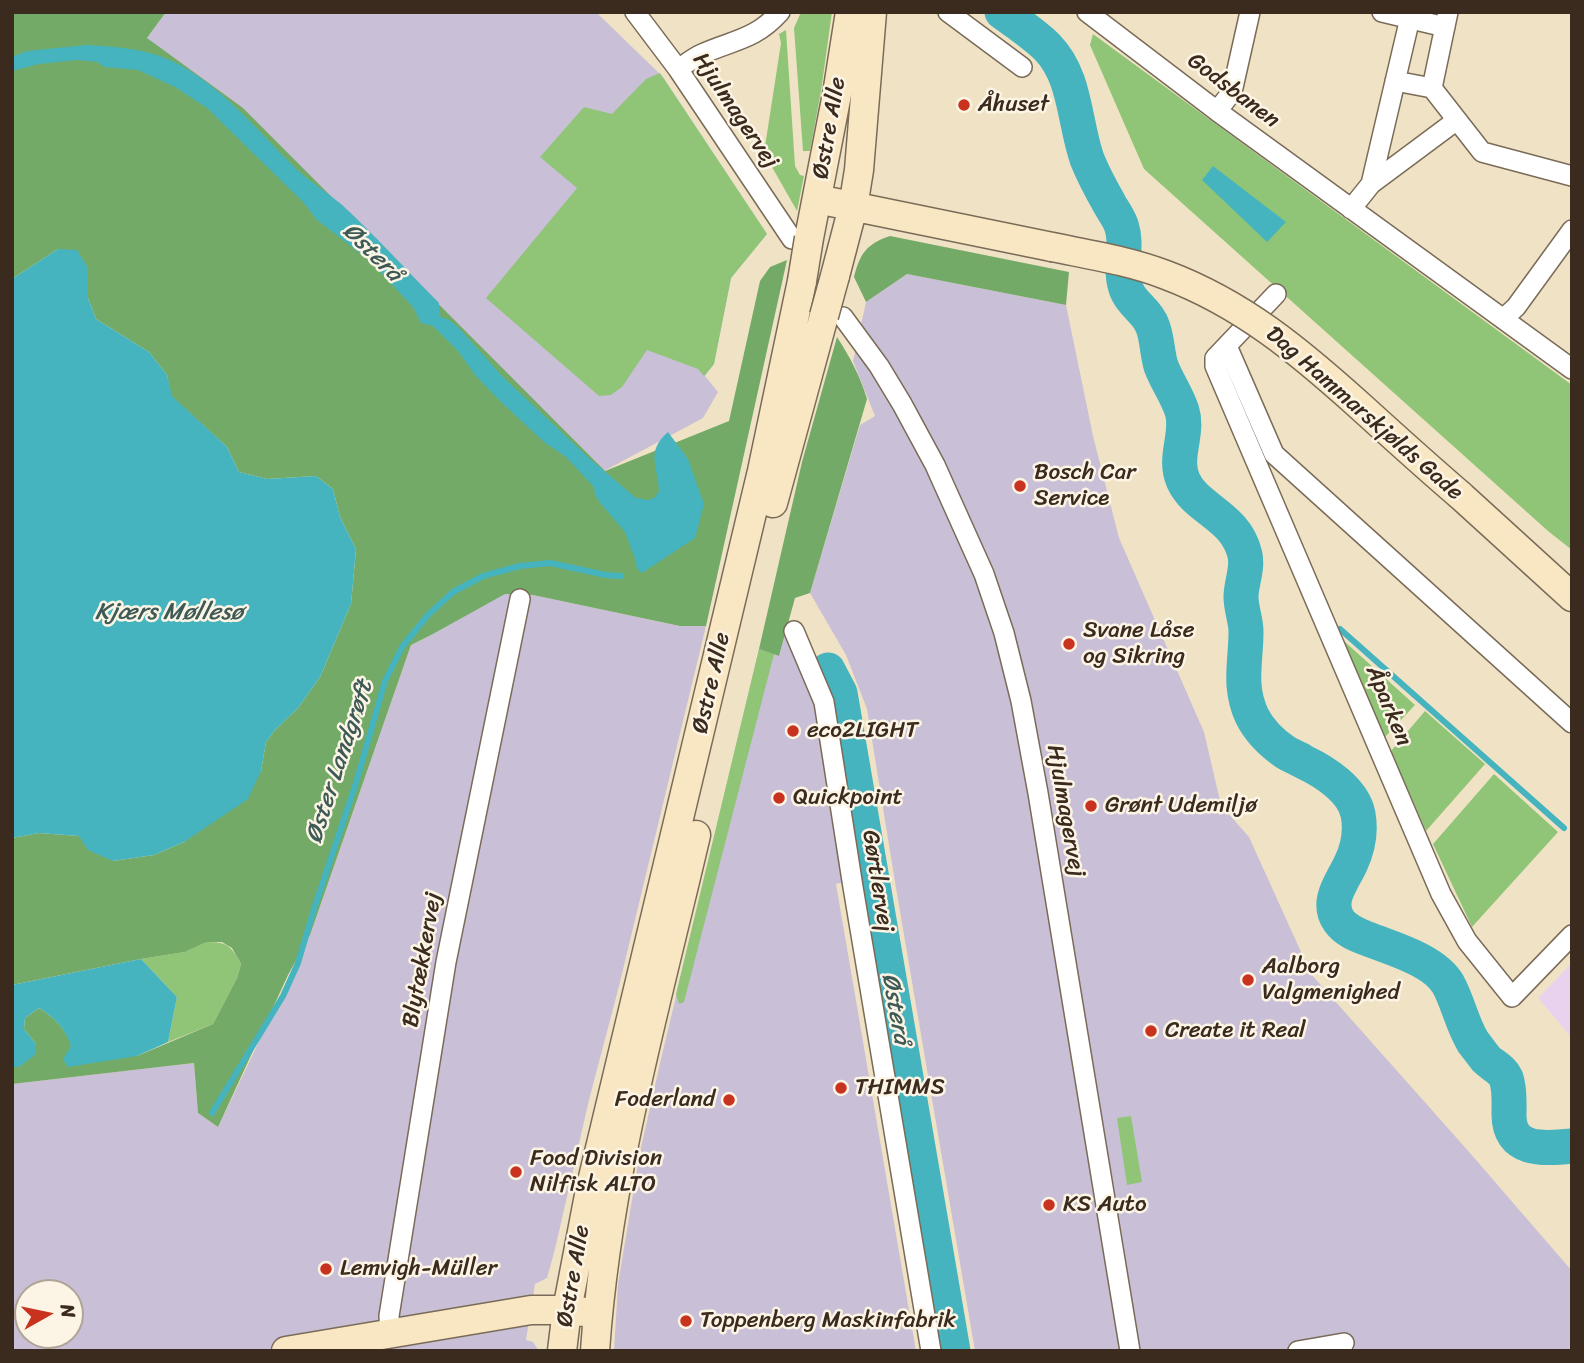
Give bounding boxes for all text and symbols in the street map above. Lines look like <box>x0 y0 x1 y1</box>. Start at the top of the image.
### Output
street label: Godsbanen <box>1181 47 1285 135</box>
street label: Hjulmagervej <box>686 48 784 174</box>
street label: Østre Alle <box>807 75 853 181</box>
place label: Åhuset <box>978 91 1049 119</box>
marker: Åhuset <box>956 97 972 113</box>
water label: Østerå <box>337 218 407 288</box>
street label: Dag Hammarskjølds Gade <box>1260 321 1468 507</box>
place label: Bosch Car Service <box>1034 459 1136 513</box>
marker: Bosch Car Service <box>1012 478 1028 494</box>
water label: Kjærs Møllesø <box>95 599 243 627</box>
place label: Svane Låse og Sikring <box>1083 617 1194 671</box>
street label: Østre Alle <box>687 630 737 736</box>
marker: Svane Låse og Sikring <box>1061 636 1077 652</box>
street label: Åparken <box>1359 662 1417 750</box>
water label: Øster Landgrøft <box>300 677 380 847</box>
place label: eco2LIGHT <box>807 717 918 745</box>
marker: eco2LIGHT <box>785 723 801 739</box>
street label: Hjulmagervej <box>1040 743 1090 879</box>
place label: Quickpoint <box>793 784 903 812</box>
marker: Quickpoint <box>771 790 787 806</box>
place label: Grønt Udemiljø <box>1105 792 1257 820</box>
marker: Grønt Udemiljø <box>1083 798 1099 814</box>
street label: Gørtlervej <box>855 828 899 934</box>
street label: Blytækkervej <box>398 890 448 1030</box>
place label: Aalborg Valgmenighed <box>1262 953 1400 1007</box>
water label: Østerå <box>875 971 915 1047</box>
marker: Aalborg Valgmenighed <box>1240 972 1256 988</box>
place label: Create it Real <box>1165 1017 1306 1045</box>
marker: Create it Real <box>1143 1023 1159 1039</box>
place label: THIMMS <box>855 1074 945 1102</box>
marker: THIMMS <box>833 1080 849 1096</box>
place label: Foderland <box>615 1086 715 1114</box>
marker: Foderland <box>721 1092 737 1108</box>
place label: Food Division Nilfisk ALTO <box>530 1145 662 1199</box>
marker: Food Division Nilfisk ALTO <box>508 1164 524 1180</box>
place label: KS Auto <box>1063 1191 1147 1219</box>
marker: KS Auto <box>1041 1197 1057 1213</box>
street label: Østre Alle <box>551 1223 597 1329</box>
place label: Lemvigh-Müller <box>340 1255 497 1283</box>
marker: Lemvigh-Müller <box>318 1261 334 1277</box>
north arrow <box>14 1279 84 1349</box>
text: N <box>51 1302 86 1320</box>
place label: Toppenberg Maskinfabrik <box>700 1307 956 1335</box>
marker: Toppenberg Maskinfabrik <box>678 1313 694 1329</box>

